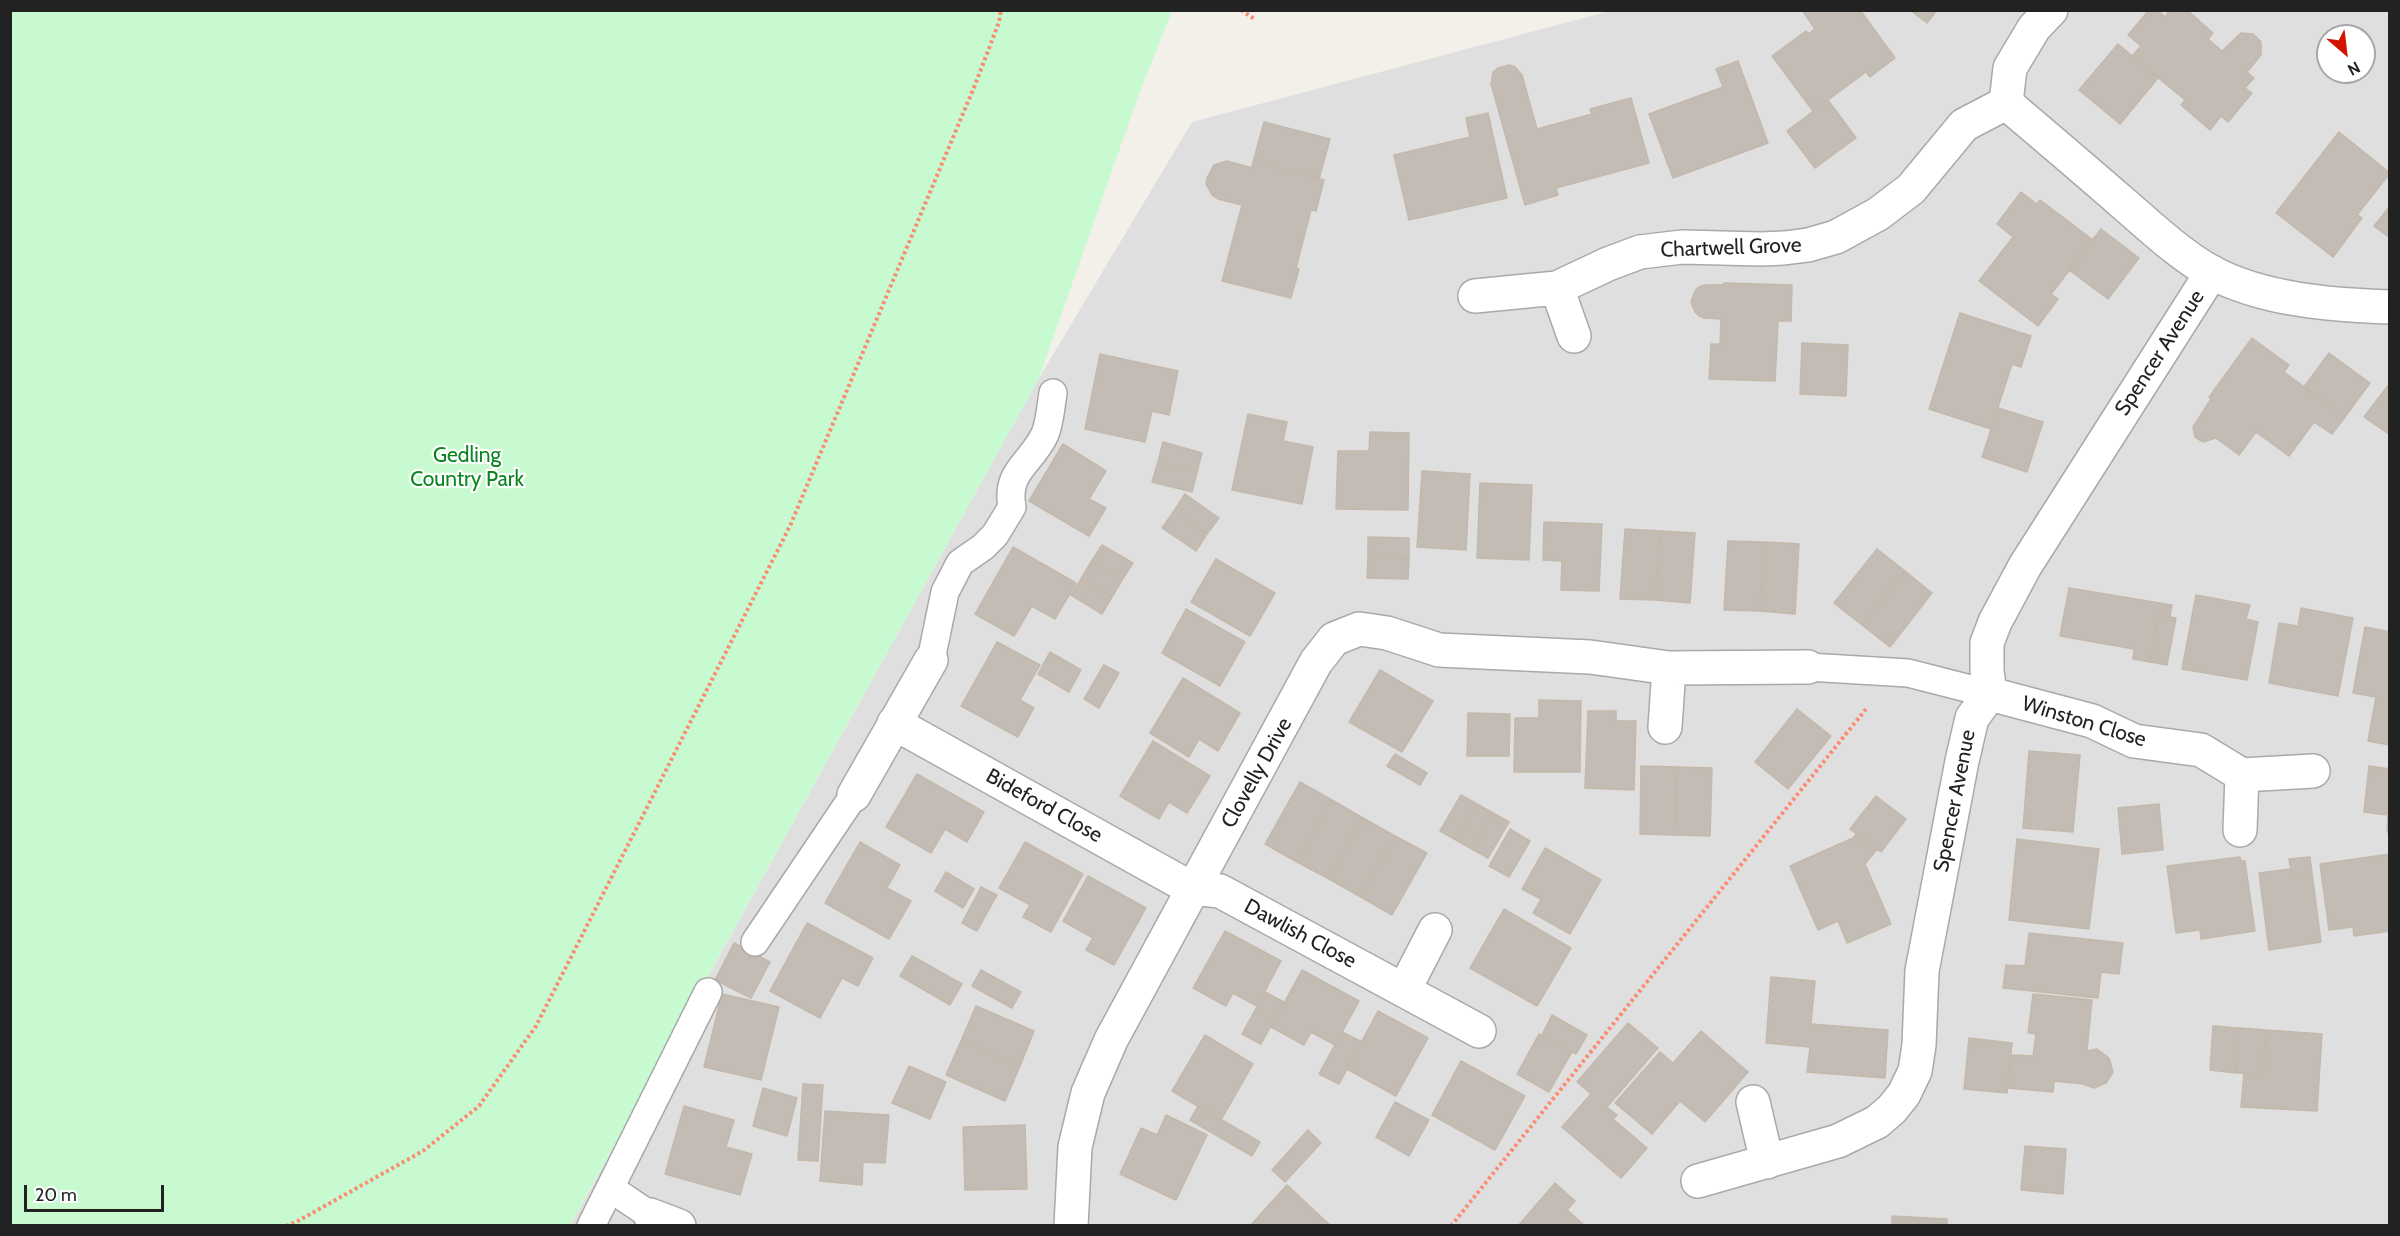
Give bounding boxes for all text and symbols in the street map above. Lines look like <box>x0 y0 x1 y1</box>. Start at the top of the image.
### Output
north arrow <box>2316 24 2376 84</box>
text: N <box>2344 58 2363 80</box>
street label: Chartwell Grove <box>1660 233 1802 263</box>
street label: Spencer Avenue <box>2110 286 2210 420</box>
park label: Gedling Country Park <box>410 443 524 493</box>
street label: Winston Close <box>2019 691 2149 753</box>
street label: Clovelly Drive <box>1216 713 1298 833</box>
street label: Spencer Avenue <box>1929 728 1981 874</box>
street label: Bideford Close <box>981 764 1107 848</box>
street label: Dawlish Close <box>1240 894 1360 974</box>
scale bar <box>27 1173 166 1211</box>
text: 20 m <box>35 1184 77 1206</box>

